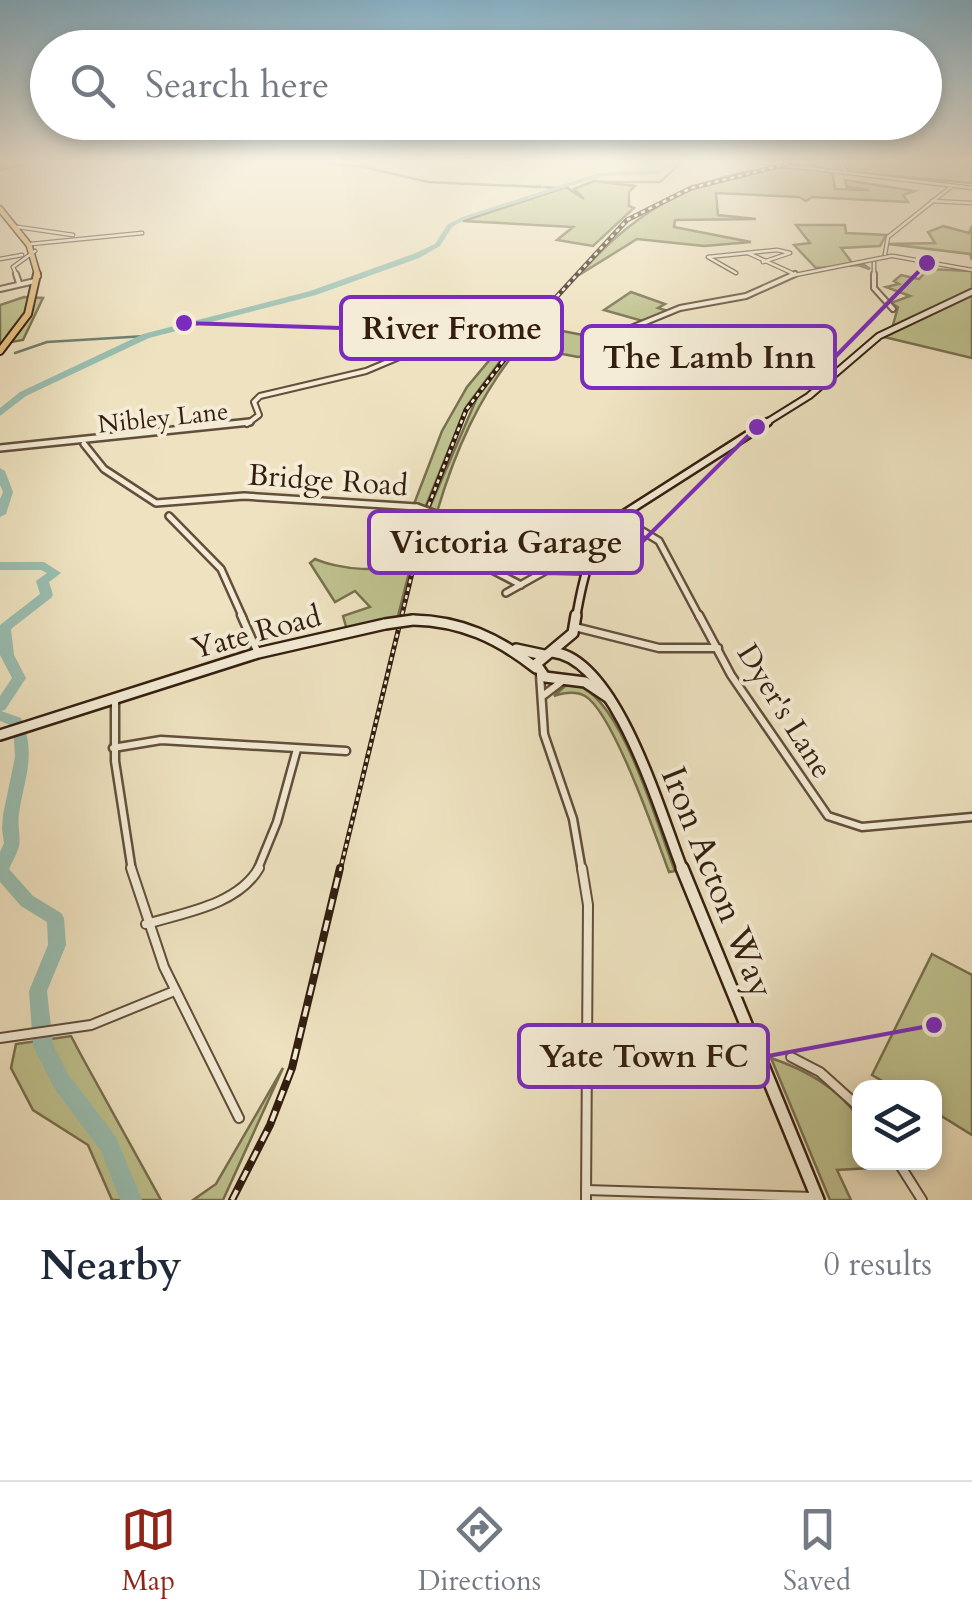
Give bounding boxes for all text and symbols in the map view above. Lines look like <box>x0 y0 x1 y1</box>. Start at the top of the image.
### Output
search box <box>30 30 942 140</box>
icon: search <box>65 58 120 113</box>
text: Search here <box>145 59 329 111</box>
callout: River Frome <box>341 297 562 359</box>
text: River Frome <box>362 307 542 351</box>
callout: The Lamb Inn <box>582 326 835 388</box>
text: The Lamb Inn <box>602 336 816 380</box>
street label: Nibley Lane <box>96 394 230 442</box>
street label: Bridge Road <box>247 454 409 507</box>
callout: Victoria Garage <box>369 511 642 573</box>
text: Victoria Garage <box>390 521 623 565</box>
street label: Yate Road <box>187 596 325 669</box>
street label: Dyer's Lane <box>727 636 842 786</box>
street label: Iron Acton Way <box>649 760 785 1006</box>
callout: Yate Town FC <box>519 1025 768 1087</box>
text: Yate Town FC <box>539 1035 749 1079</box>
map controls <box>852 1080 942 1170</box>
button: layers <box>852 1080 942 1170</box>
text: Nearby <box>40 1237 182 1294</box>
text: 0 results <box>824 1243 932 1287</box>
tab: Map <box>121 1502 176 1600</box>
tab: Directions <box>418 1502 541 1600</box>
tab: Saved <box>783 1502 851 1600</box>

